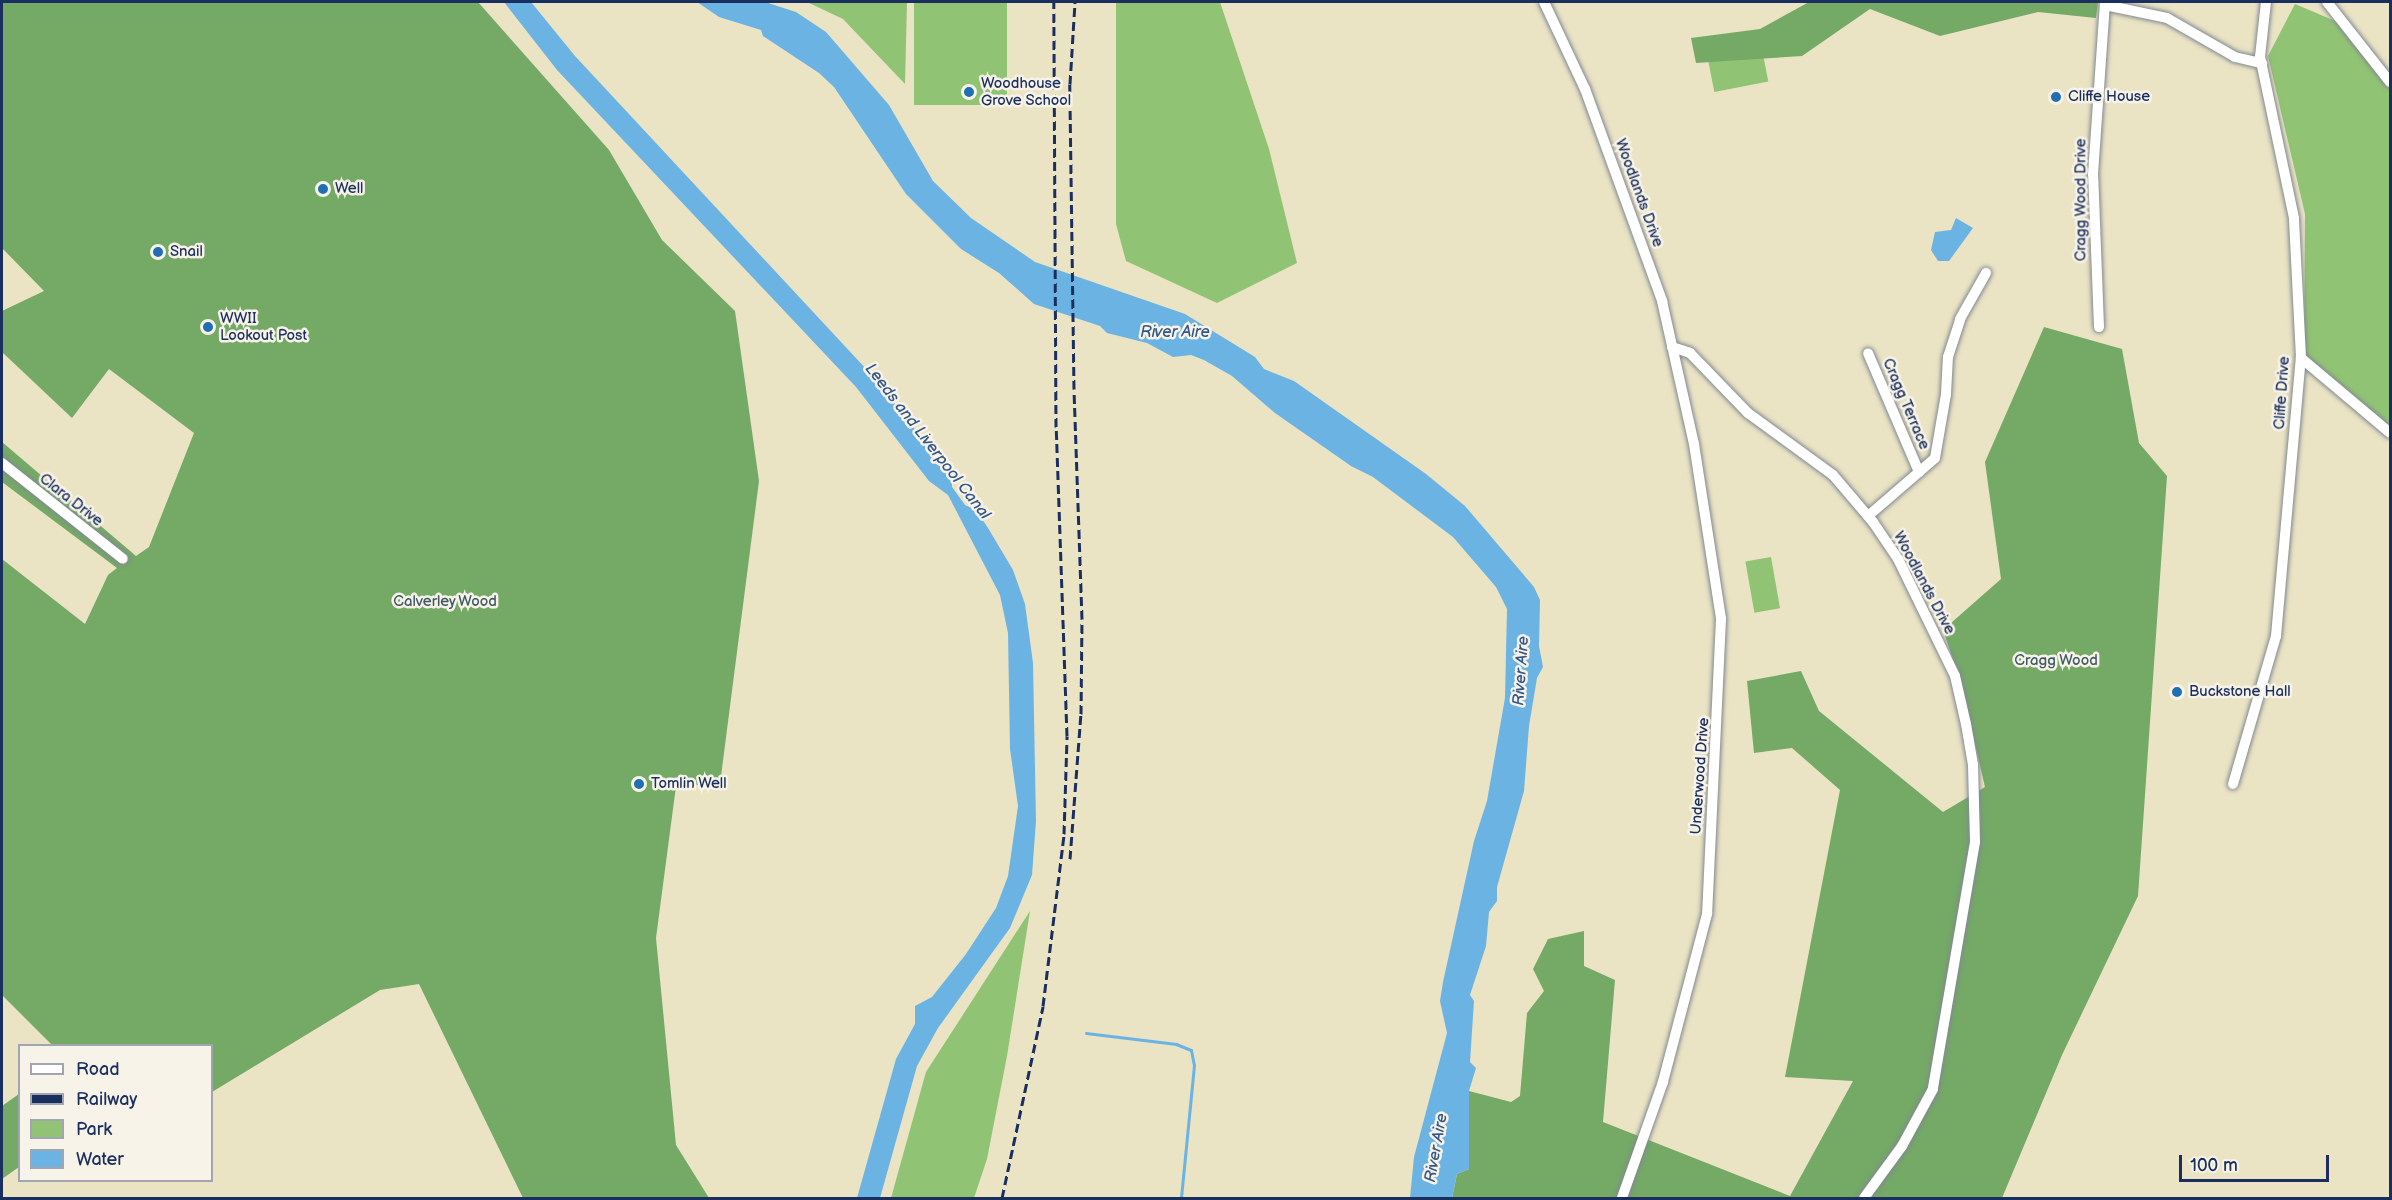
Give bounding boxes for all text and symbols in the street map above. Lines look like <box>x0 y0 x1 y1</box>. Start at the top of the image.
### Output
place label: Woodhouse Grove School <box>981 74 1072 109</box>
marker: Woodhouse Grove School <box>962 85 976 99</box>
place label: Cliffe House <box>2068 88 2150 106</box>
marker: Cliffe House <box>2049 90 2063 104</box>
street label: Woodlands Drive <box>1611 136 1667 250</box>
street label: Cragg Wood Drive <box>2072 138 2090 262</box>
place label: Well <box>335 180 363 198</box>
marker: Well <box>316 182 330 196</box>
place label: Snail <box>170 243 203 261</box>
marker: Snail <box>151 245 165 259</box>
place label: WWII Lookout Post <box>220 309 307 344</box>
marker: WWII Lookout Post <box>201 320 215 334</box>
water label: River Aire <box>1140 323 1210 343</box>
street label: Cragg Terrace <box>1879 355 1933 453</box>
street label: Cliffe Drive <box>2270 356 2294 430</box>
water label: Leeds and Liverpool Canal <box>860 360 994 524</box>
street label: Clara Drive <box>36 470 106 530</box>
street label: Woodlands Drive <box>1889 528 1959 638</box>
park label: Calverley Wood <box>392 593 498 611</box>
water label: River Aire <box>1510 636 1534 706</box>
park label: Cragg Wood <box>2014 652 2098 670</box>
place label: Buckstone Hall <box>2189 683 2291 701</box>
marker: Buckstone Hall <box>2170 685 2184 699</box>
street label: Underwood Drive <box>1687 717 1713 835</box>
place label: Tomlin Well <box>651 775 727 793</box>
marker: Tomlin Well <box>632 777 646 791</box>
legend <box>18 1044 213 1182</box>
text: Road <box>76 1059 120 1080</box>
text: Railway <box>76 1089 138 1110</box>
water label: River Aire <box>1422 1112 1452 1184</box>
text: Park <box>76 1119 112 1140</box>
scale bar <box>2182 1143 2332 1181</box>
text: Water <box>76 1149 124 1170</box>
text: 100 m <box>2190 1155 2238 1176</box>

